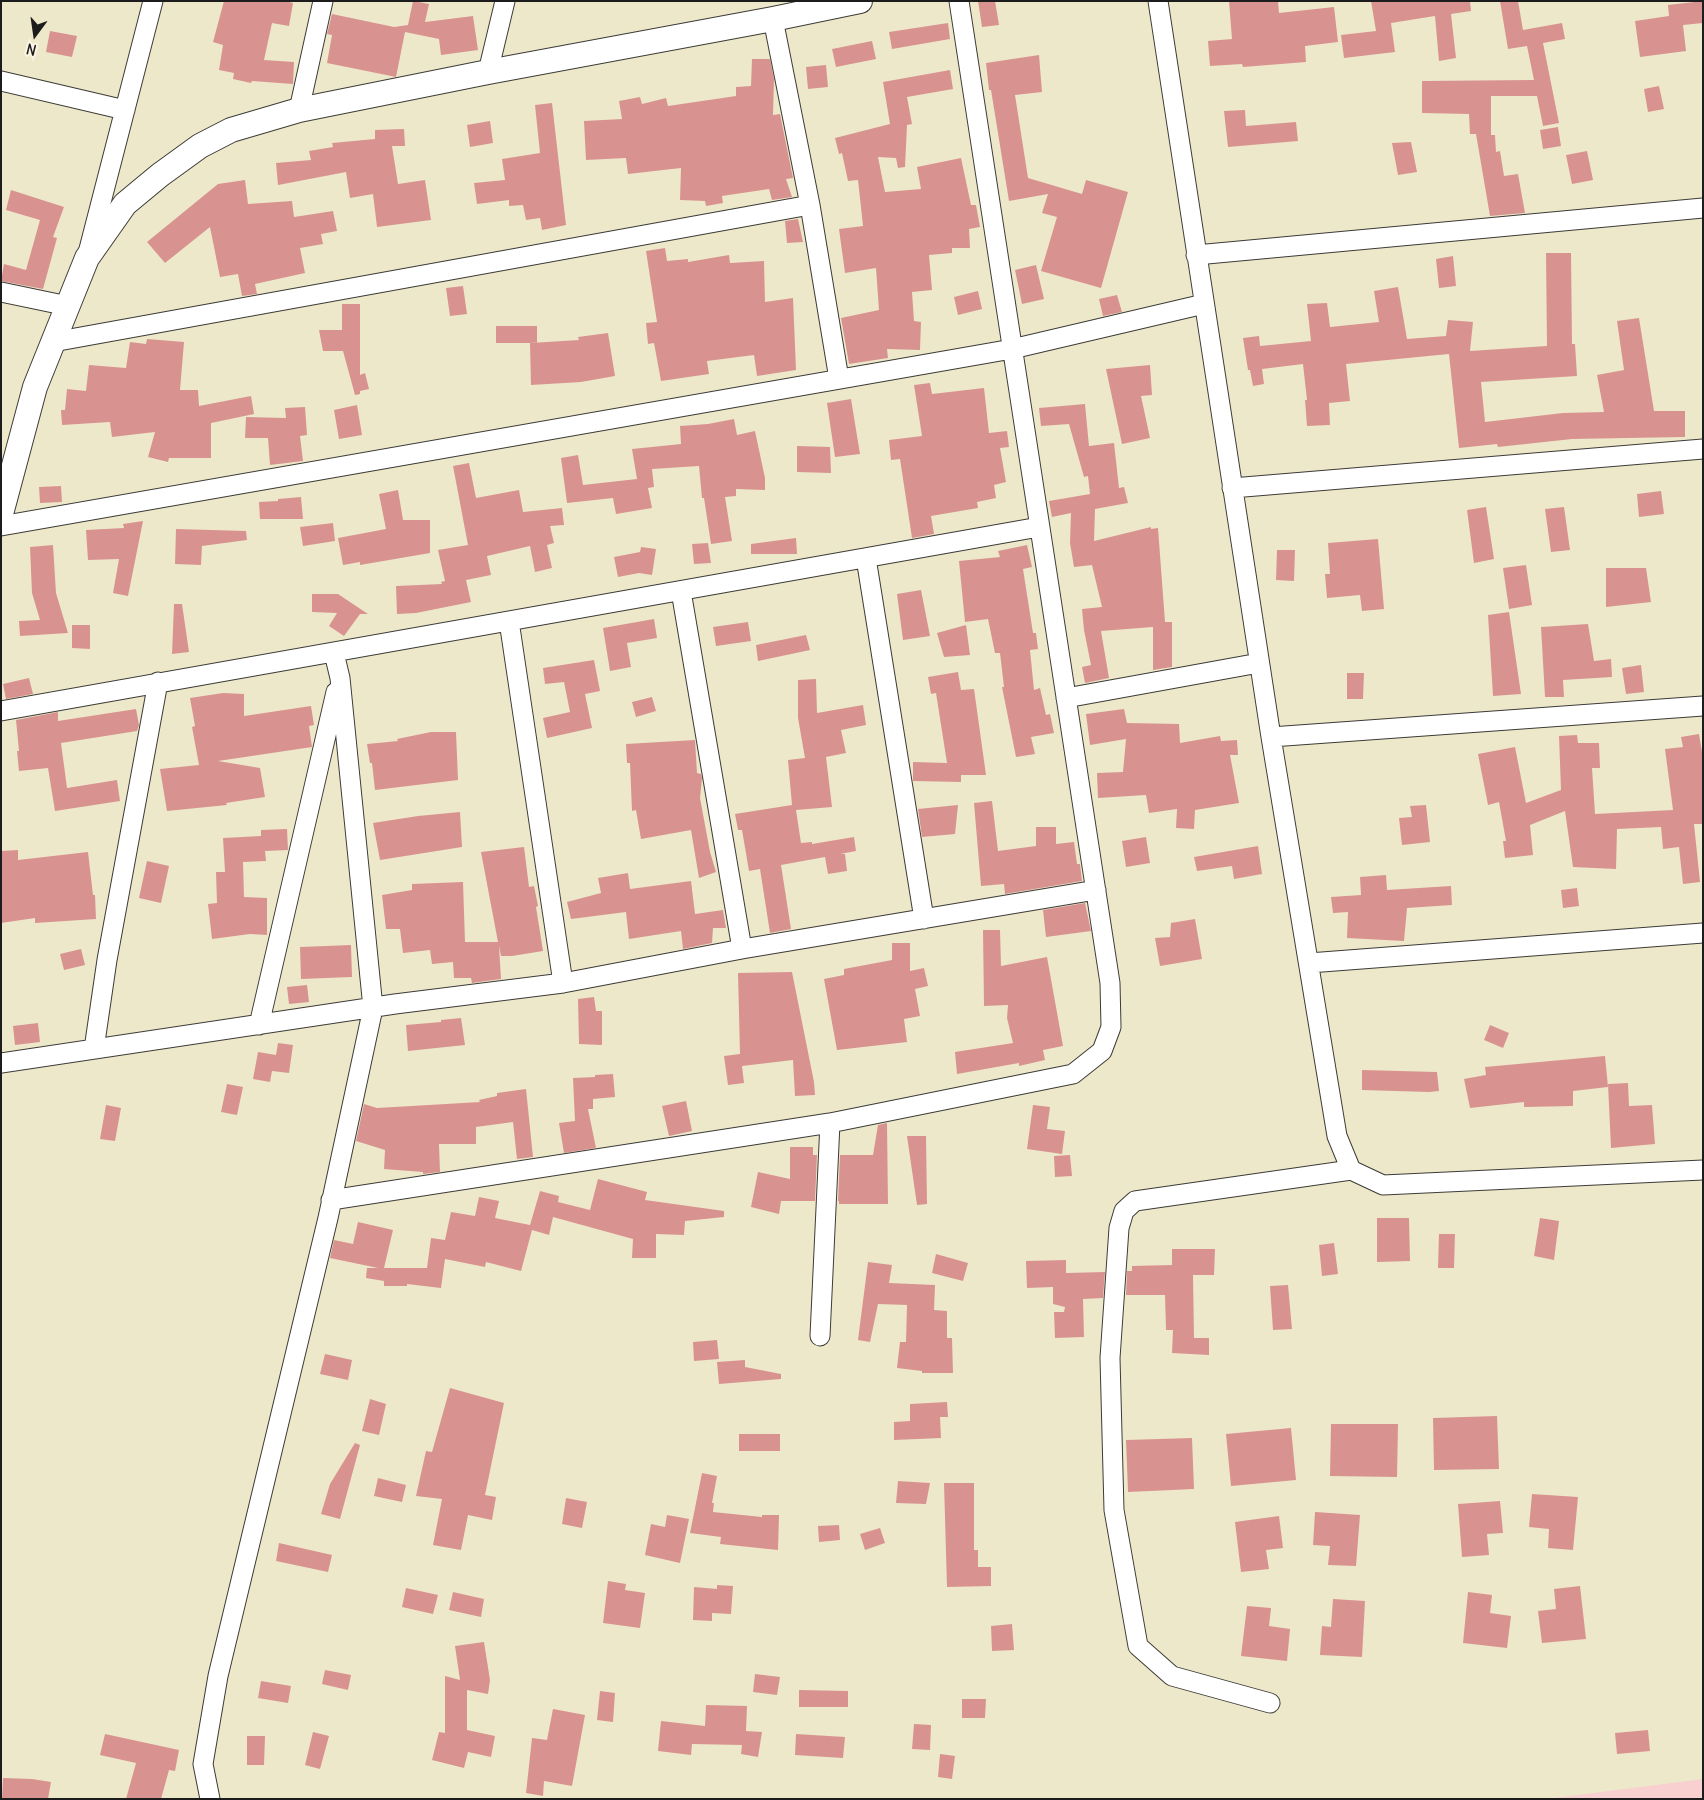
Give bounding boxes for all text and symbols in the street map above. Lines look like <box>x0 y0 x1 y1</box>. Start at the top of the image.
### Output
north arrow <box>10 10 60 60</box>
text: N <box>24 40 38 59</box>

